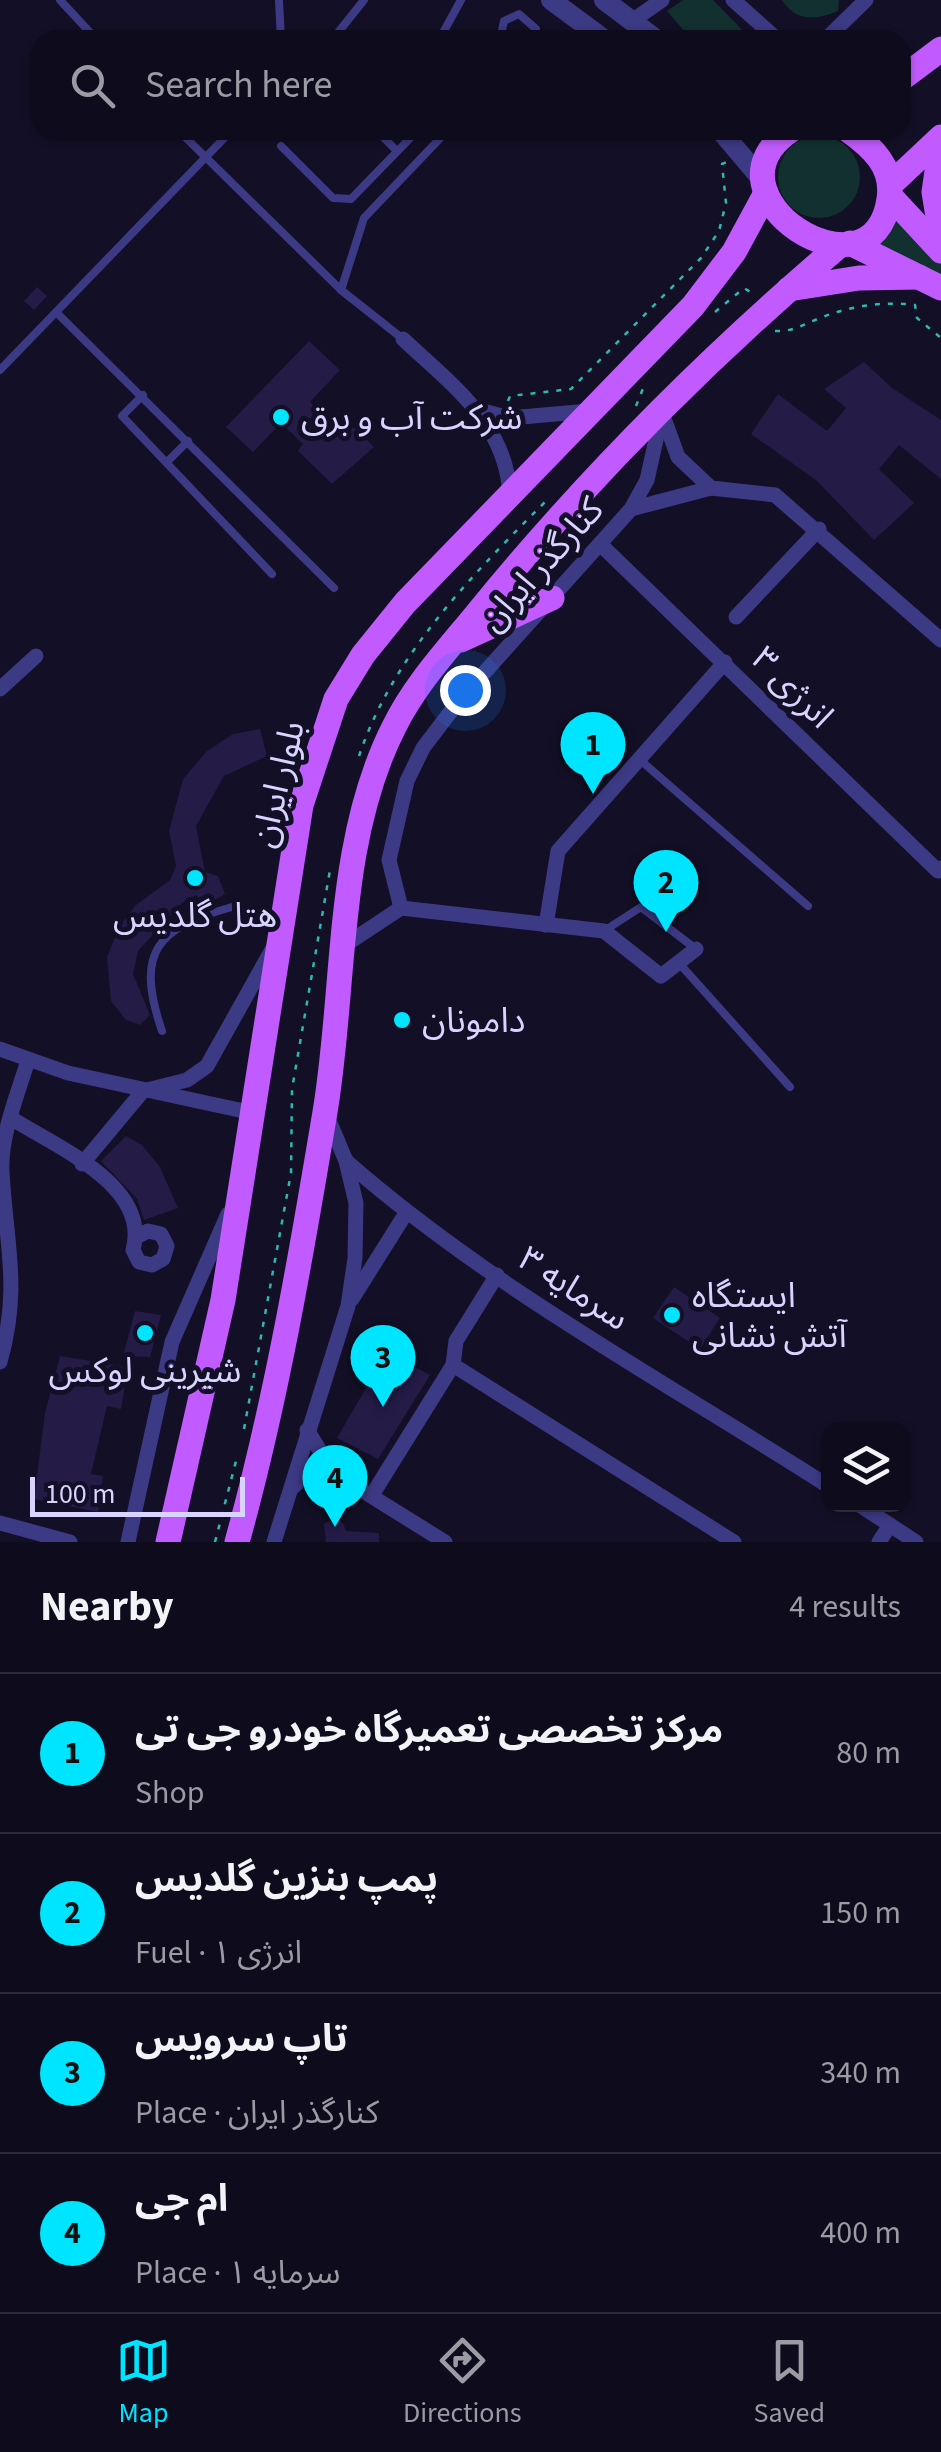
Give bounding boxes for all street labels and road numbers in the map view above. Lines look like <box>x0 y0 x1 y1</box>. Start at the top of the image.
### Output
street label: کنارگذر ایران <box>468 486 616 643</box>
street label: انرژی ۳ <box>740 635 845 740</box>
street label: بلوار ایران <box>238 716 318 853</box>
street label: سرمایه ۳ <box>508 1234 639 1343</box>

